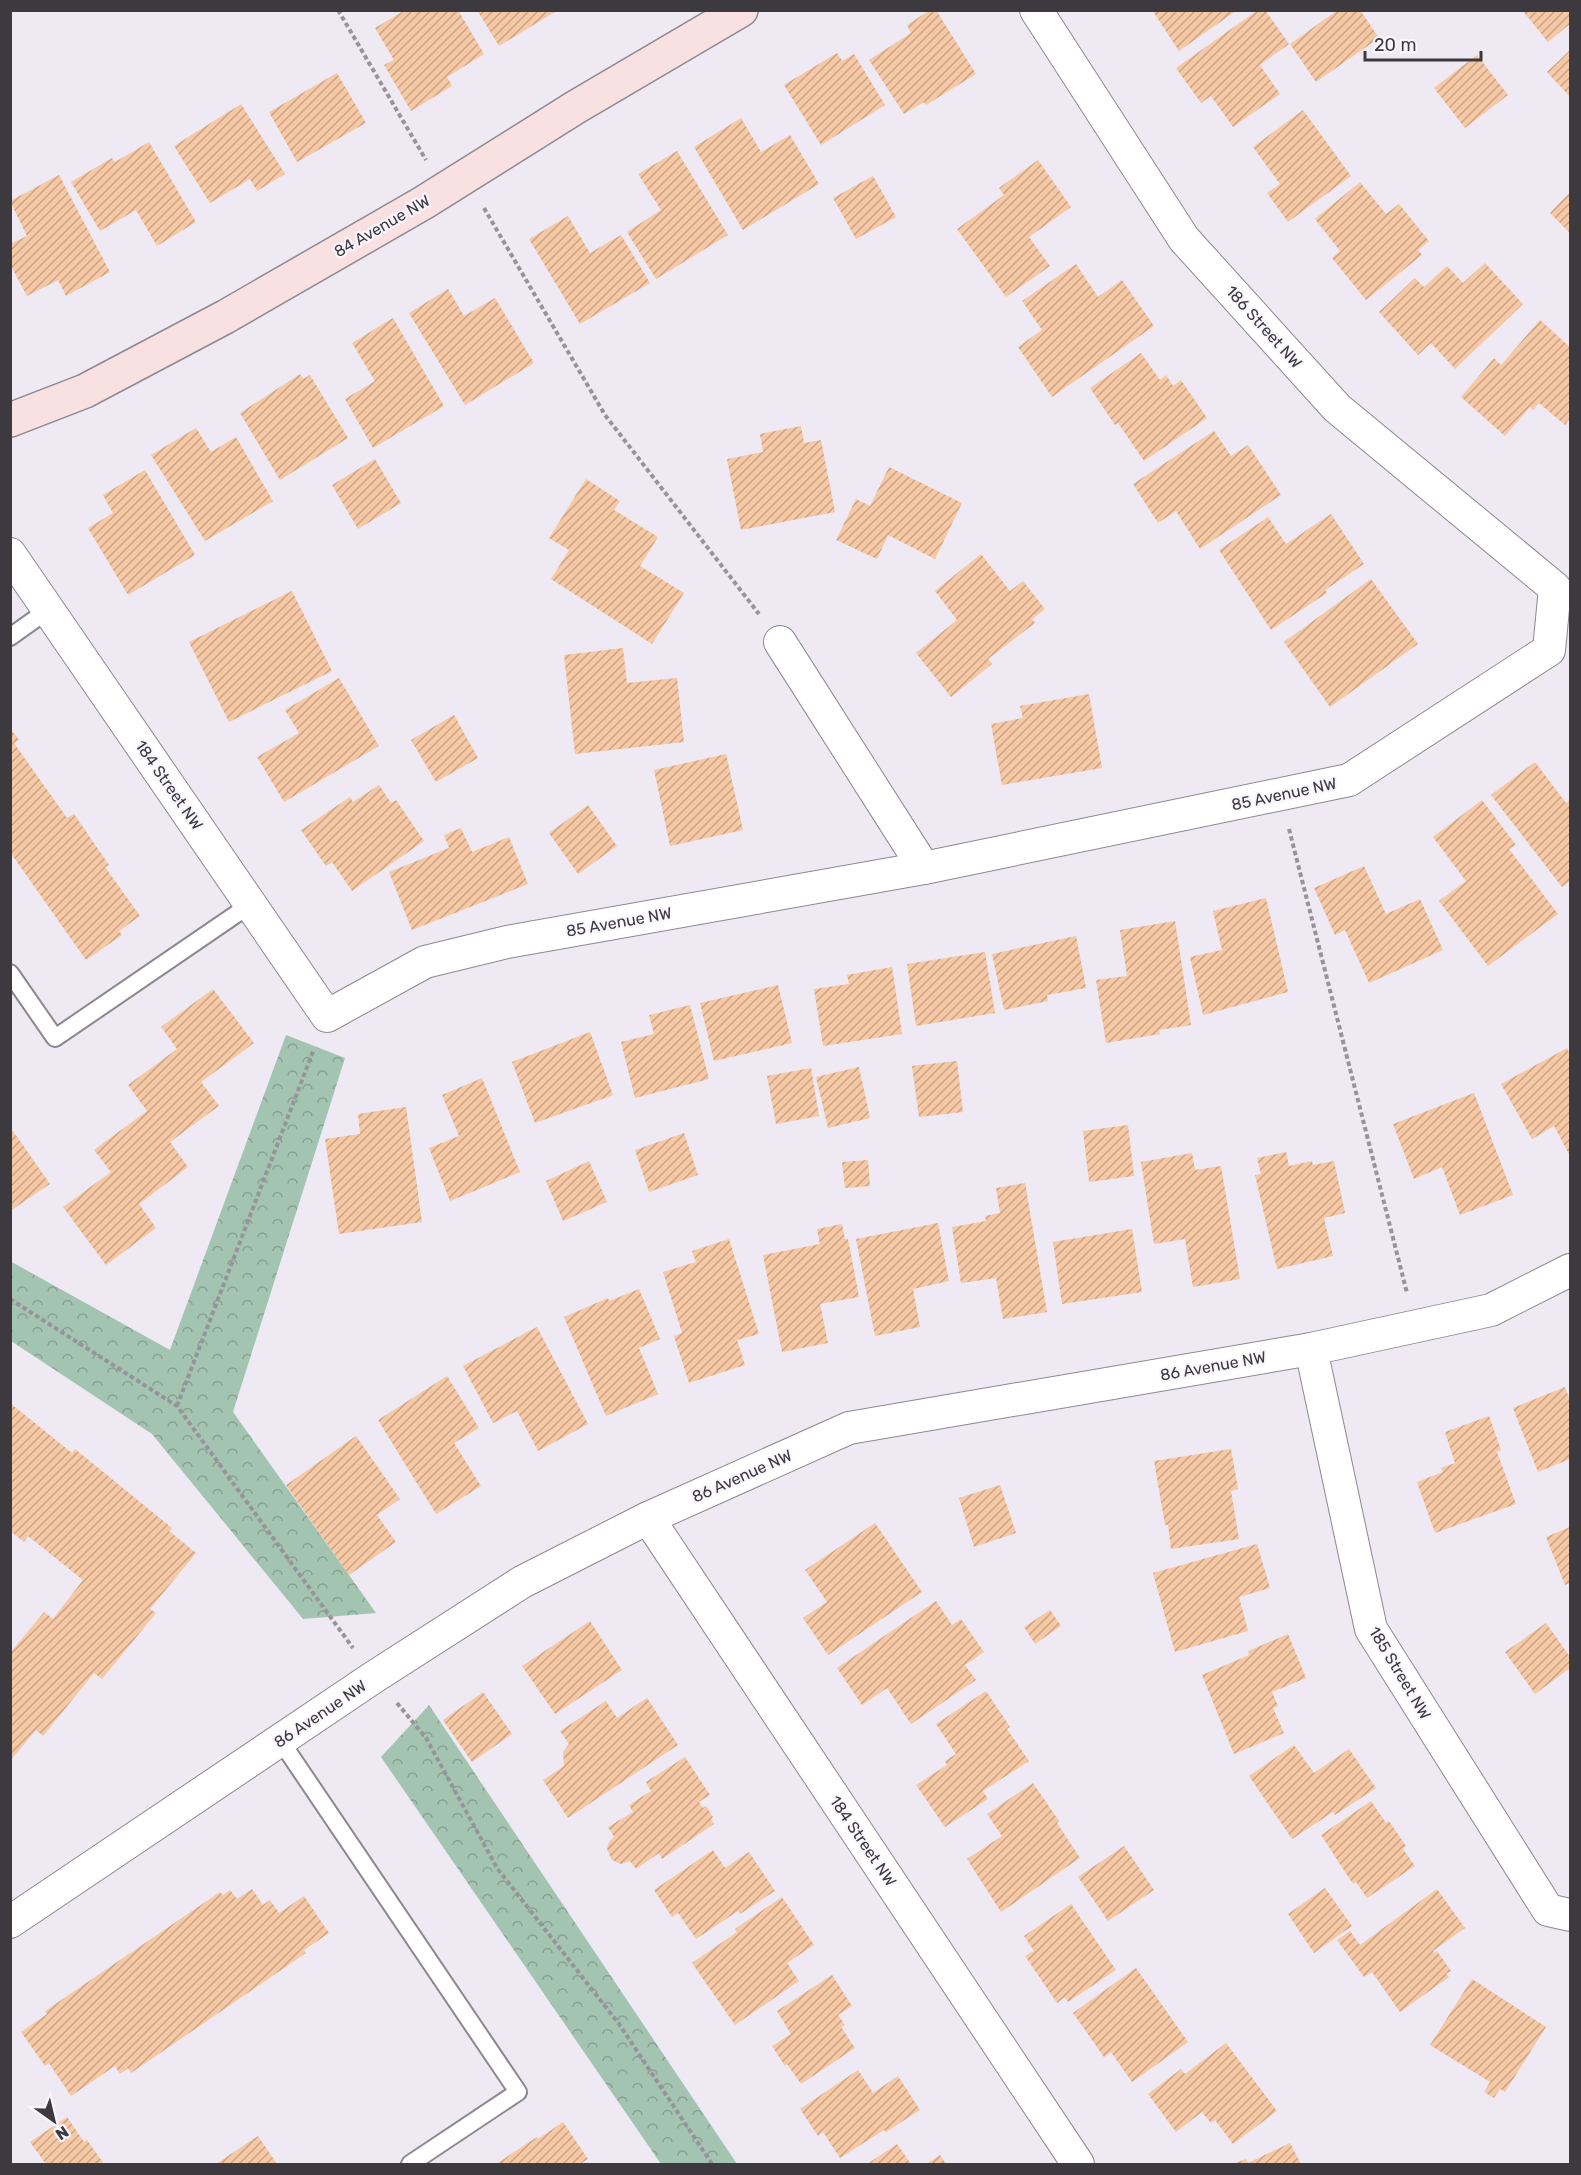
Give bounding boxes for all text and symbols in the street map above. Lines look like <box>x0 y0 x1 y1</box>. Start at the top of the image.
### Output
scale bar <box>1365 24 1480 62</box>
text: 20 m <box>1374 34 1416 56</box>
street label: 84 Avenue NW <box>331 191 433 261</box>
street label: 186 Street NW <box>1222 282 1306 372</box>
street label: 184 Street NW <box>131 737 207 834</box>
street label: 85 Avenue NW <box>1230 774 1339 814</box>
street label: 85 Avenue NW <box>565 903 674 941</box>
street label: 86 Avenue NW <box>1159 1347 1268 1385</box>
street label: 86 Avenue NW <box>689 1445 795 1506</box>
street label: 185 Street NW <box>1365 1623 1435 1723</box>
street label: 86 Avenue NW <box>270 1676 370 1752</box>
street label: 184 Street NW <box>826 1792 900 1890</box>
north arrow <box>24 2091 84 2151</box>
text: N <box>52 2122 72 2144</box>

